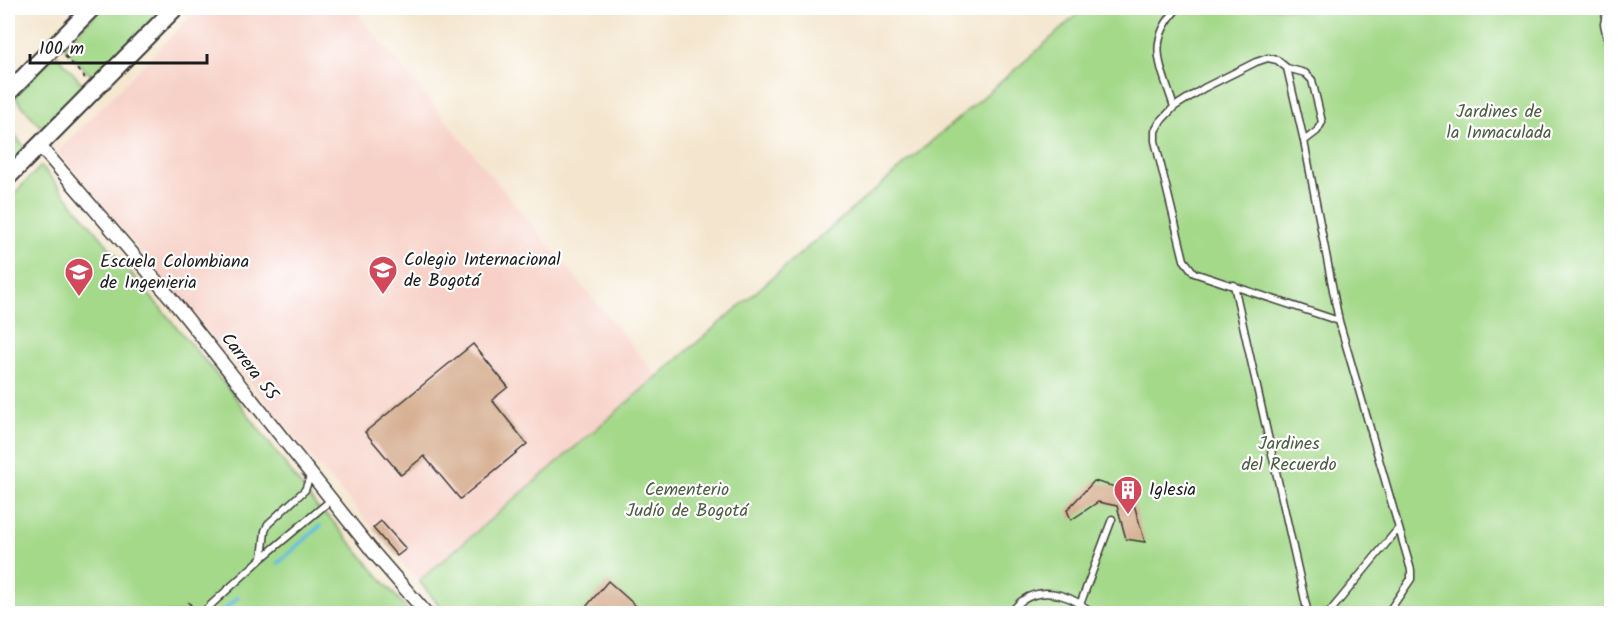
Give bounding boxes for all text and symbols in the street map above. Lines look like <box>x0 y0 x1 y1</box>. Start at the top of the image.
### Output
scale bar <box>30 27 207 65</box>
text: 100 m <box>39 35 84 64</box>
park label: Jardines de la Inmaculada <box>1447 98 1551 148</box>
place label: Colegio Internacional de Bogotá <box>404 246 561 296</box>
place label: Escuela Colombiana de Ingenieria <box>100 248 249 298</box>
school or university icon: Colegio Internacional de Bogotá <box>367 254 399 296</box>
school or university icon: Escuela Colombiana de Ingenieria <box>63 256 95 298</box>
street label: Carrera 55 <box>213 326 286 409</box>
park label: Jardines del Recuerdo <box>1241 430 1337 480</box>
building icon: Iglesia <box>1112 474 1144 516</box>
park label: Cementerio Judío de Bogotá <box>626 476 749 526</box>
place label: Iglesia <box>1149 476 1196 505</box>

